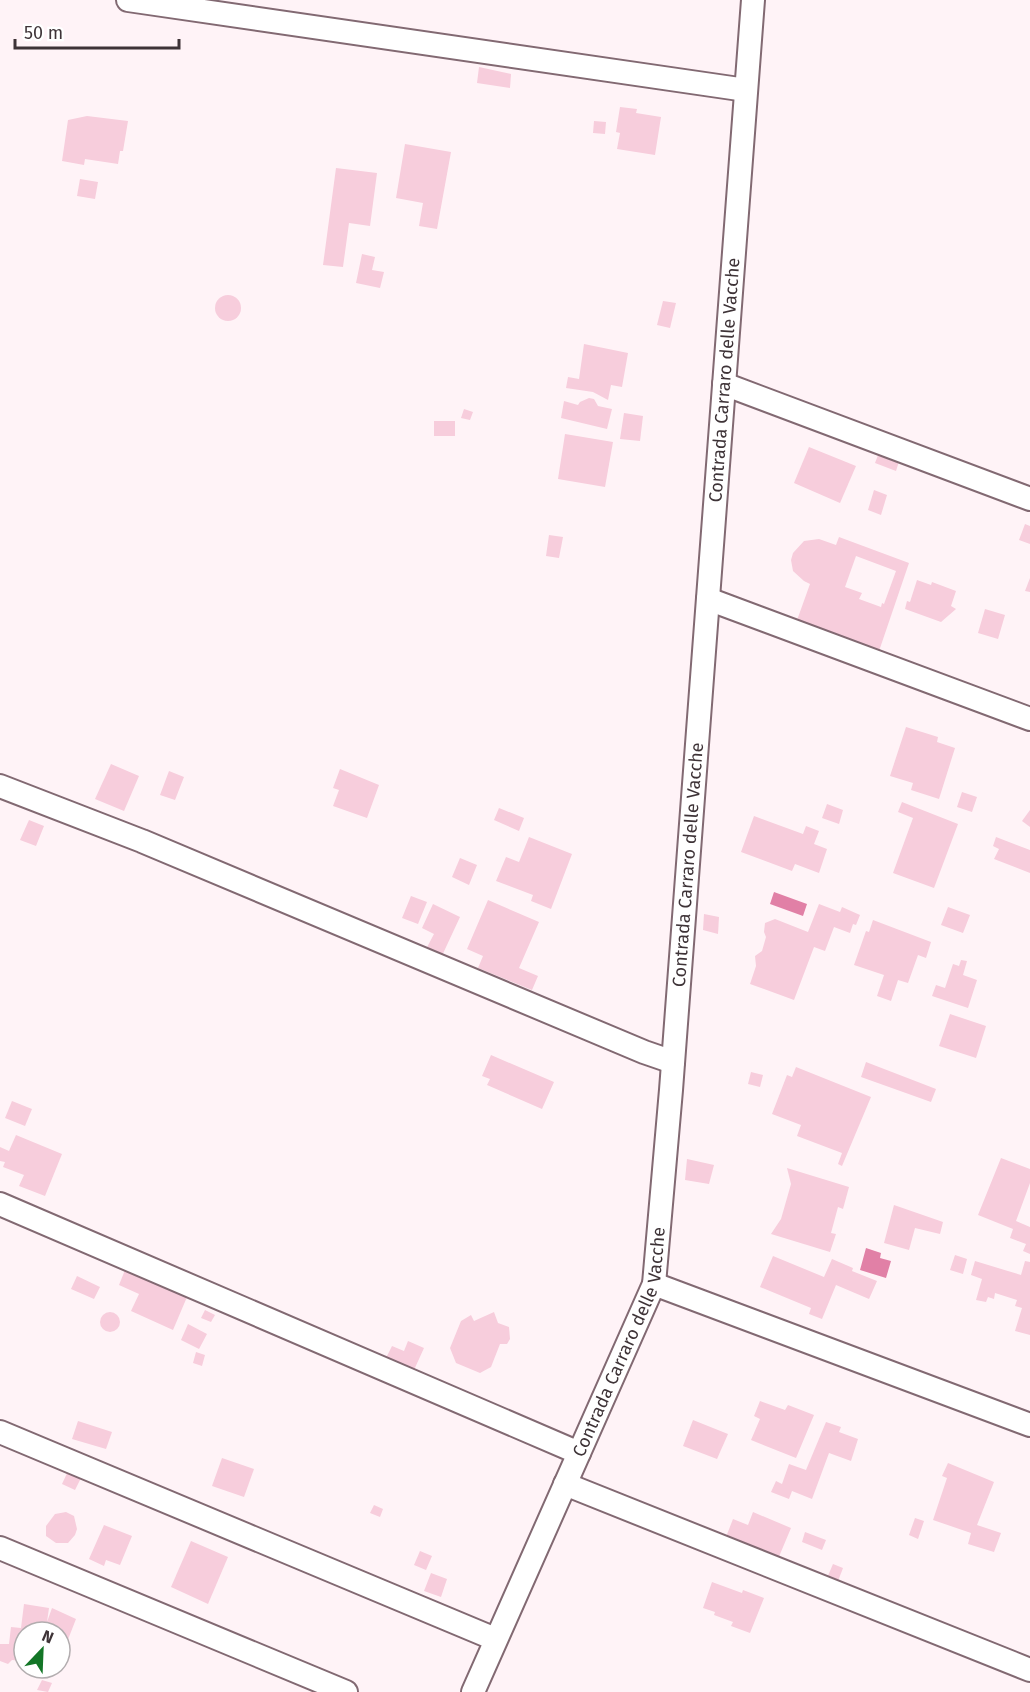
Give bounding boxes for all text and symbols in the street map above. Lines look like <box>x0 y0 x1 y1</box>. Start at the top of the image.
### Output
scale bar <box>15 12 178 50</box>
text: 50 m <box>24 22 63 44</box>
street label: Contrada Carraro delle Vacche <box>704 257 745 503</box>
street label: Contrada Carraro delle Vacche <box>668 742 708 988</box>
street label: Contrada Carraro delle Vacche <box>568 1226 670 1460</box>
north arrow <box>12 1620 72 1680</box>
text: N <box>39 1626 56 1647</box>

